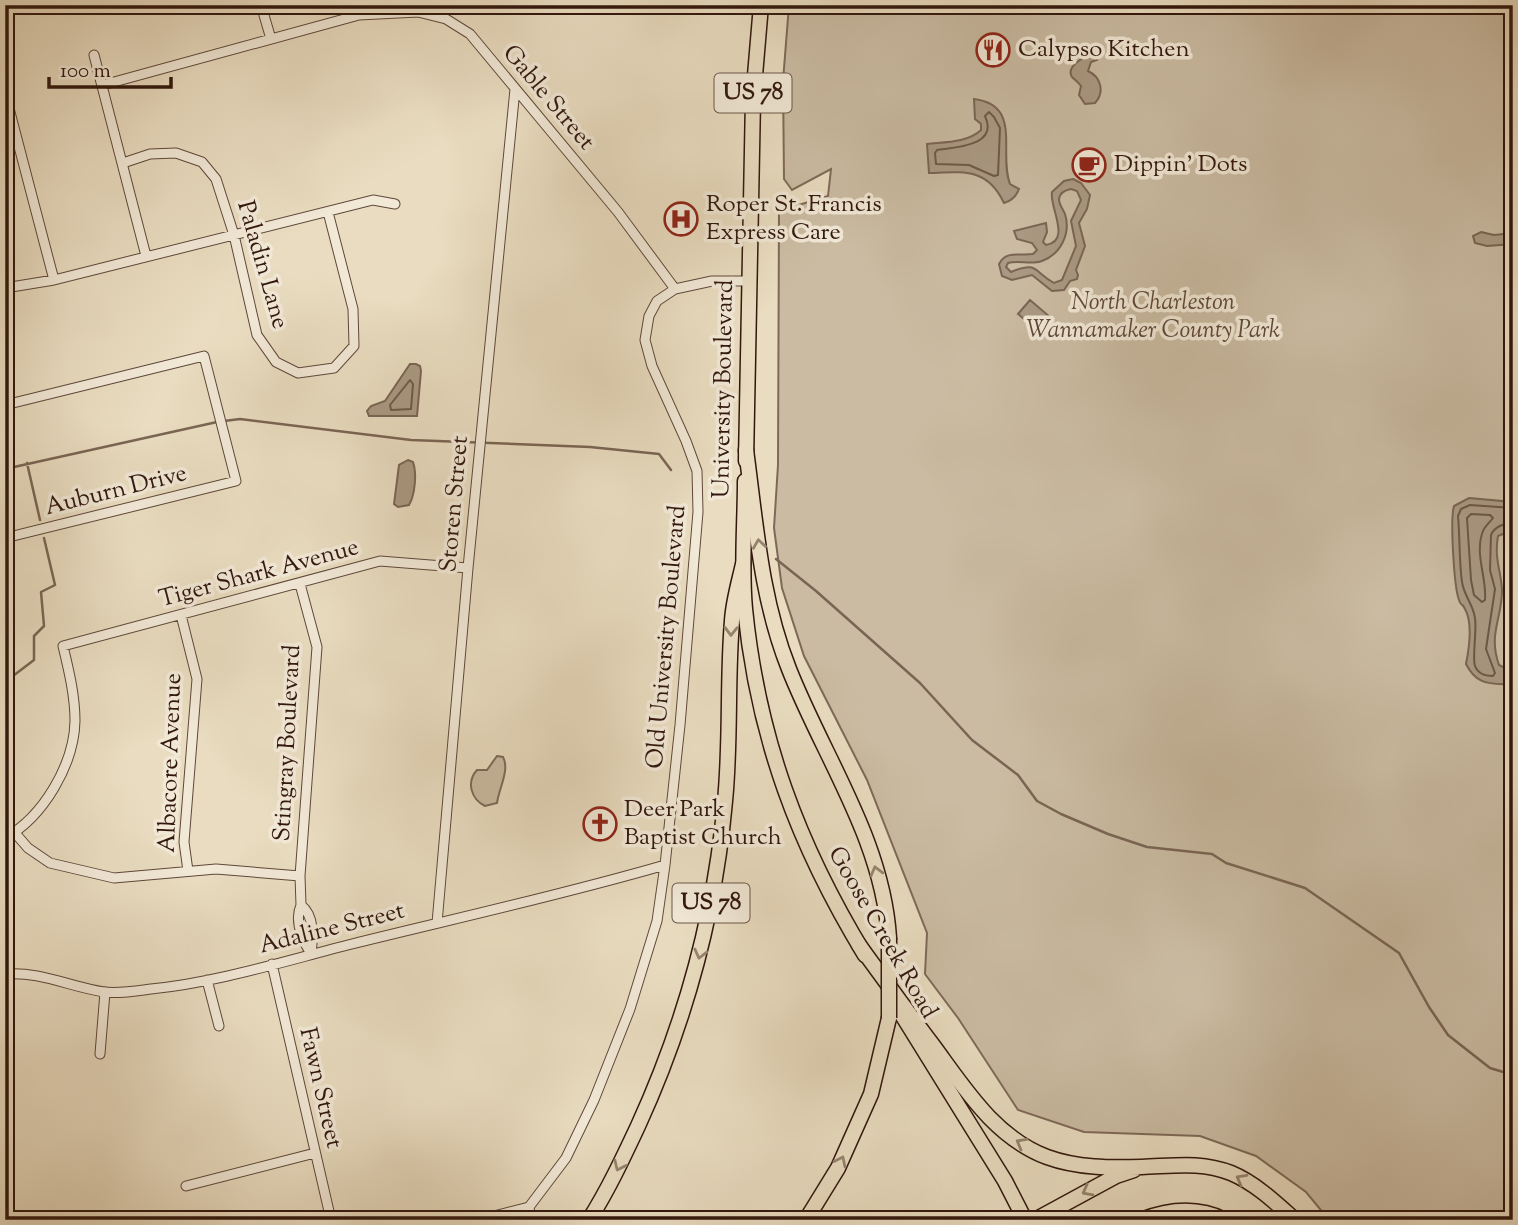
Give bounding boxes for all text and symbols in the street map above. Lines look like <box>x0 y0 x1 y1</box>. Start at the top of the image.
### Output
restaurant icon: Calypso Kitchen <box>974 31 1012 69</box>
place label: Calypso Kitchen <box>1018 33 1190 67</box>
street label: Gable Street <box>494 38 602 158</box>
scale bar <box>49 46 172 90</box>
text: 100 m <box>60 57 111 87</box>
road number: US 78 <box>714 74 792 113</box>
cafe icon: Dippin' Dots <box>1070 146 1108 184</box>
place label: Dippin' Dots <box>1114 148 1248 182</box>
place label: Roper St. Francis Express Care <box>706 188 882 250</box>
street label: Paladin Lane <box>227 197 297 333</box>
hospital icon: Roper St. Francis Express Care <box>662 200 700 238</box>
street label: University Boulevard <box>705 279 743 499</box>
park label: North Charleston Wannamaker County Park <box>1026 286 1280 348</box>
street label: Storen Street <box>432 434 478 574</box>
street label: Auburn Drive <box>41 457 191 525</box>
street label: Old University Boulevard <box>639 503 696 770</box>
street label: Tiger Shark Avenue <box>155 531 363 617</box>
one-way arrow <box>751 538 766 550</box>
one-way arrow <box>724 626 739 637</box>
street label: Stingray Boulevard <box>266 643 310 842</box>
street label: Albacore Avenue <box>151 673 191 853</box>
place label: Deer Park Baptist Church <box>624 793 782 855</box>
church icon: Deer Park Baptist Church <box>581 805 619 843</box>
street label: Goose Creek Road <box>819 840 945 1026</box>
one-way arrow <box>870 866 884 878</box>
road number: US 78 <box>672 884 750 922</box>
street label: Adaline Street <box>256 895 408 963</box>
one-way arrow <box>694 948 708 960</box>
street label: Fawn Street <box>290 1024 350 1152</box>
one-way arrow <box>1015 1138 1028 1151</box>
one-way arrow <box>832 1156 846 1168</box>
one-way arrow <box>613 1159 627 1171</box>
one-way arrow <box>1235 1173 1248 1187</box>
one-way arrow <box>1082 1183 1094 1196</box>

